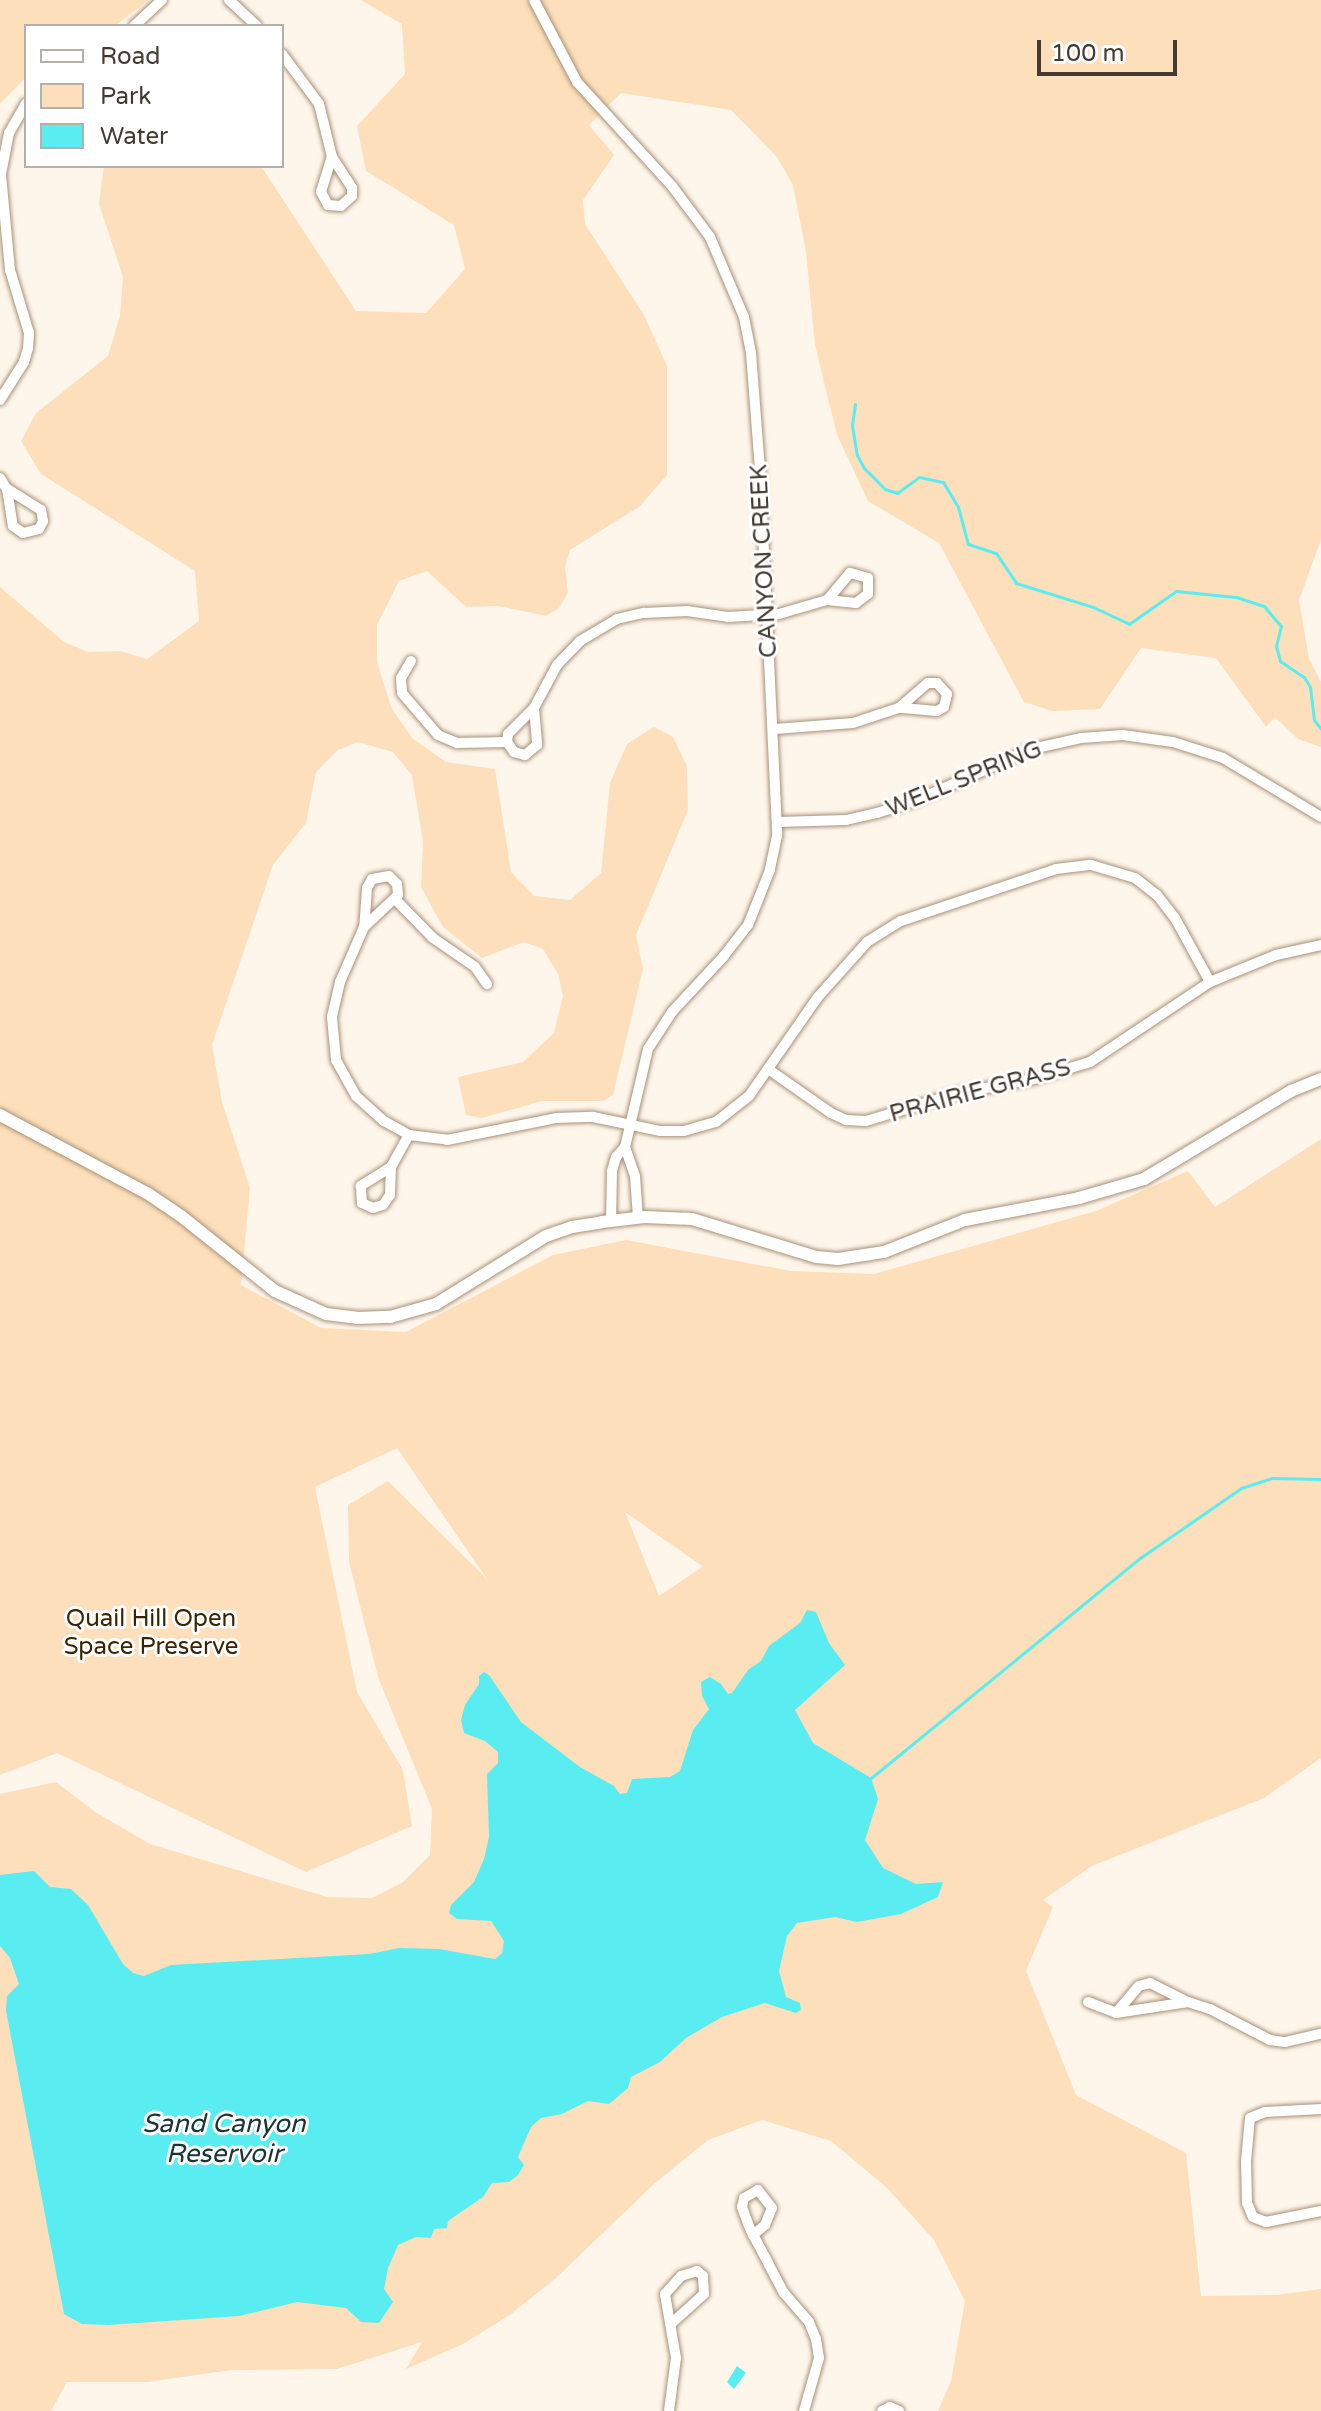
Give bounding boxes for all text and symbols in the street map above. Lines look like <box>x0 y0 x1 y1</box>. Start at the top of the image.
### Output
legend <box>24 24 284 168</box>
scale bar <box>1041 24 1181 74</box>
text: 100 m <box>1051 39 1125 68</box>
text: Road <box>100 42 160 71</box>
text: Park <box>100 82 151 111</box>
text: Water <box>100 122 168 151</box>
street label: CANYON CREEK <box>745 463 783 659</box>
street label: WELL SPRING <box>882 735 1046 823</box>
street label: PRAIRIE GRASS <box>886 1053 1074 1129</box>
park label: Quail Hill Open Space Preserve <box>64 1605 238 1661</box>
water label: Sand Canyon Reservoir <box>142 2108 306 2170</box>

